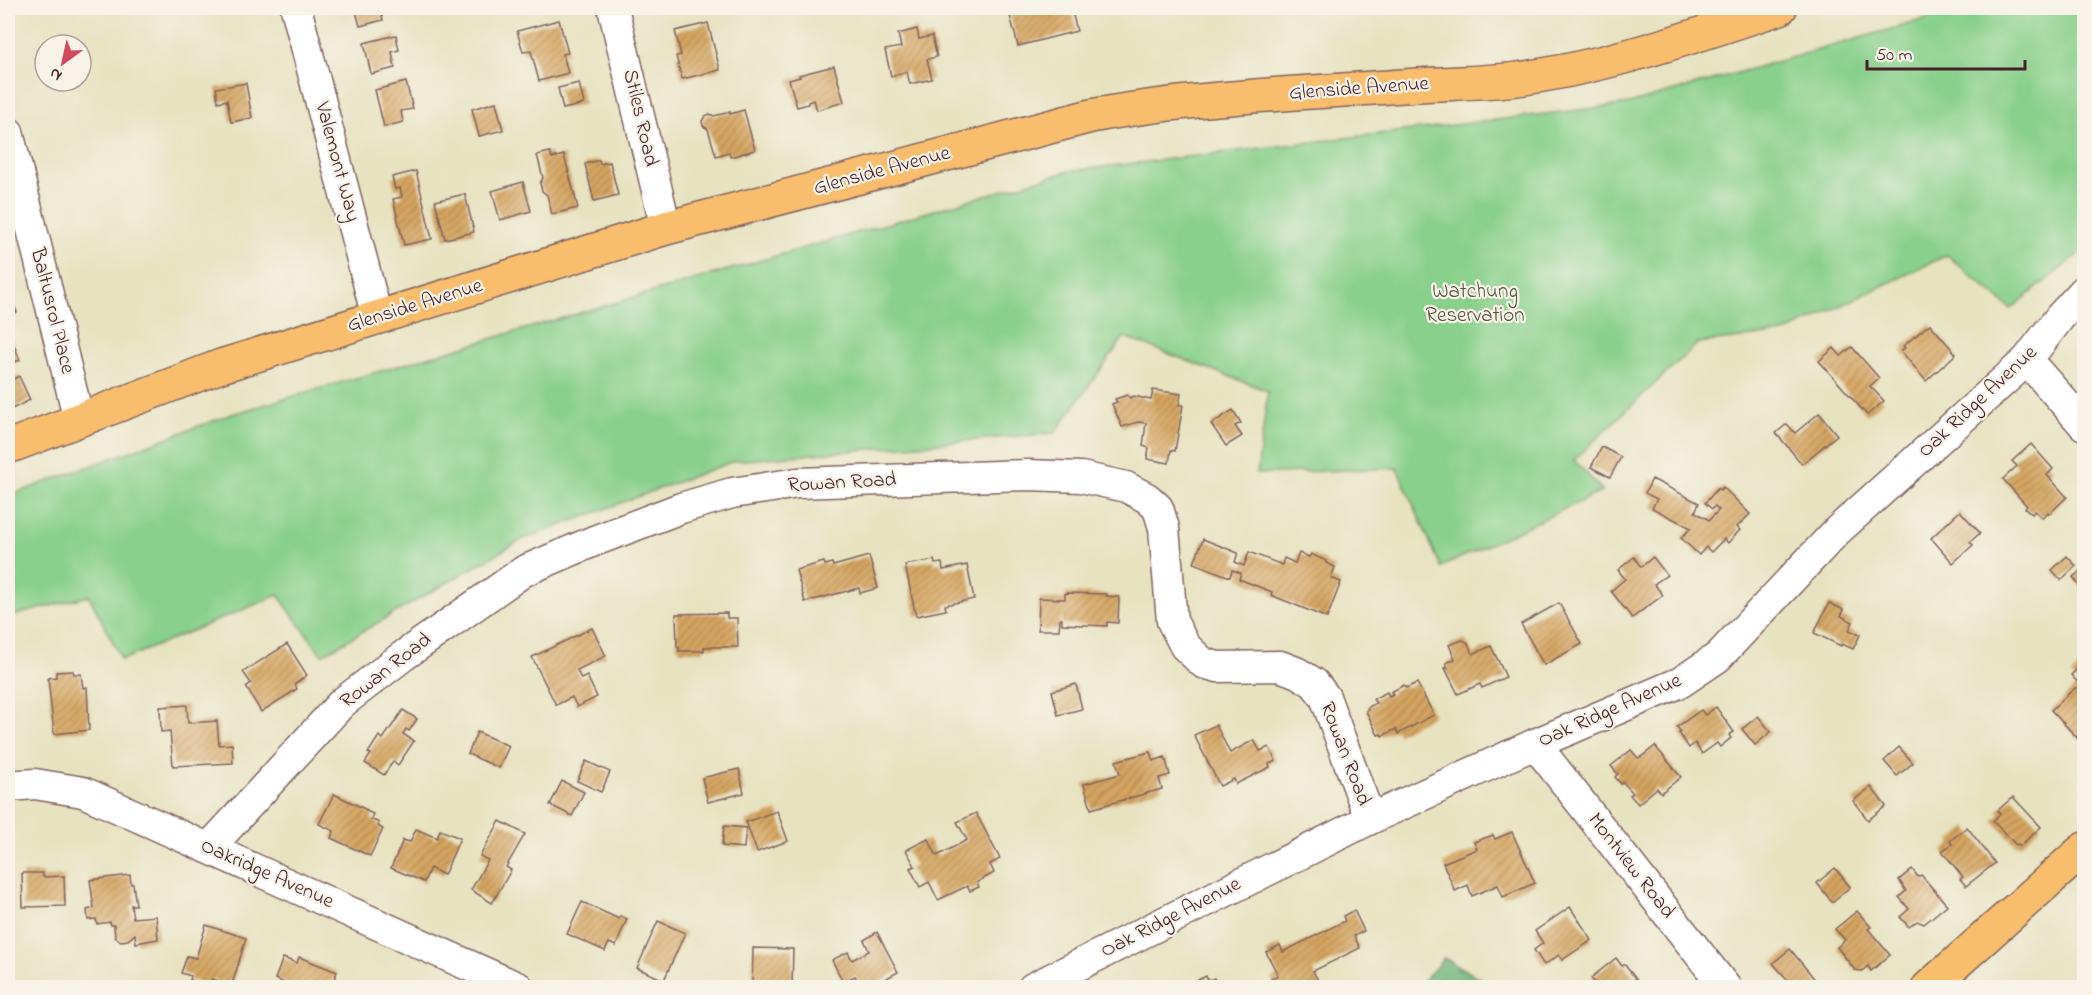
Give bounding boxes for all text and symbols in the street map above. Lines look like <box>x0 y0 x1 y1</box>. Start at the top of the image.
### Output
north arrow <box>33 33 93 93</box>
scale bar <box>1867 33 2024 71</box>
text: 50 m <box>1876 43 1913 69</box>
text: N <box>45 61 67 87</box>
street label: Stiles Road <box>614 66 666 170</box>
street label: Glenside Avenue <box>1288 69 1431 109</box>
street label: Valemont Way <box>304 98 367 226</box>
street label: Glenside Avenue <box>810 138 954 204</box>
street label: Baltusrol Place <box>22 244 82 378</box>
street label: Glenside Avenue <box>344 271 487 341</box>
park label: Watchung Reservation <box>1425 277 1525 331</box>
street label: Oak Ridge Avenue <box>1912 338 2046 467</box>
street label: Rowan Road <box>787 465 897 501</box>
street label: Rowan Road <box>334 626 438 716</box>
street label: Oak Ridge Avenue <box>1534 666 1688 758</box>
street label: Rowan Road <box>1311 698 1379 810</box>
street label: Montview Road <box>1580 807 1682 925</box>
street label: Oakridge Avenue <box>195 831 339 919</box>
street label: Oak Ridge Avenue <box>1096 869 1248 968</box>

